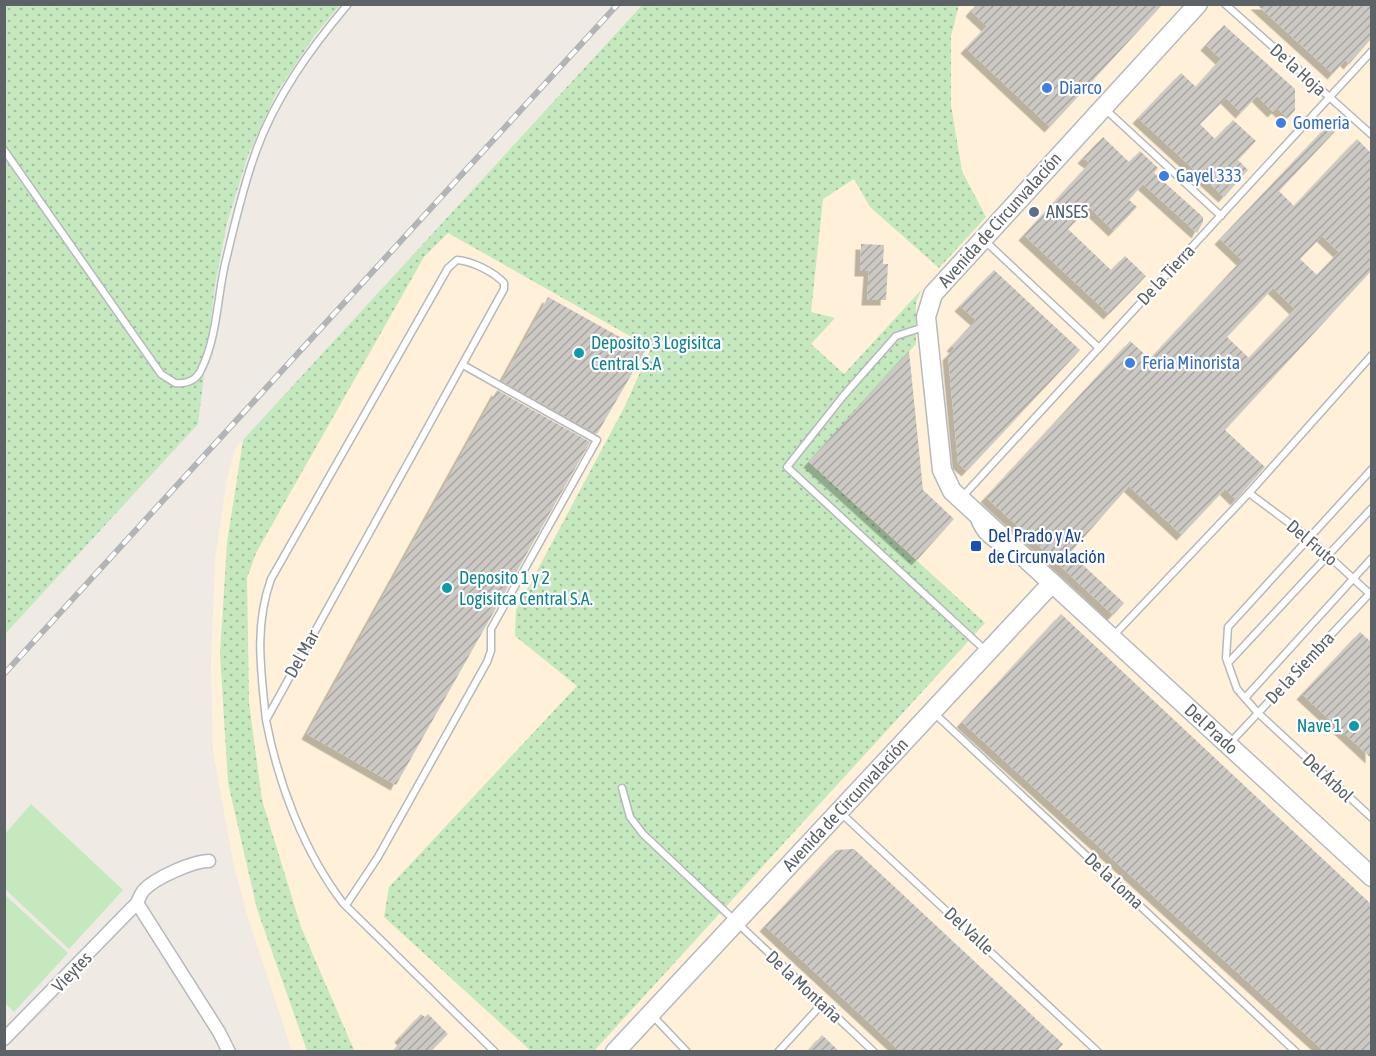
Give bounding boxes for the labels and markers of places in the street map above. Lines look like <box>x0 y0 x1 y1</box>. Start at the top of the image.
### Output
place label: Diarco <box>1059 77 1102 98</box>
marker: Diarco <box>1040 81 1054 95</box>
place label: Gomeria <box>1293 112 1350 133</box>
marker: Gomeria <box>1274 116 1288 130</box>
place label: Gayel 333 <box>1176 165 1242 186</box>
marker: Gayel 333 <box>1157 169 1171 183</box>
place label: ANSES <box>1046 201 1089 222</box>
marker: ANSES <box>1027 205 1041 219</box>
place label: Deposito 3 Logisitca Central S.A <box>591 332 721 374</box>
marker: Deposito 3 Logisitca Central S.A <box>572 346 586 360</box>
place label: Feria Minorista <box>1142 352 1240 373</box>
marker: Feria Minorista <box>1123 356 1137 370</box>
place label: Del Prado y Av. de Circunvalación <box>988 525 1106 567</box>
marker: Del Prado y Av. de Circunvalación <box>969 539 983 553</box>
place label: Deposito 1 y 2 Logisitca Central S.A. <box>459 567 593 609</box>
marker: Deposito 1 y 2 Logisitca Central S.A. <box>440 581 454 595</box>
place label: Nave 1 <box>1297 715 1342 736</box>
marker: Nave 1 <box>1347 719 1361 733</box>

